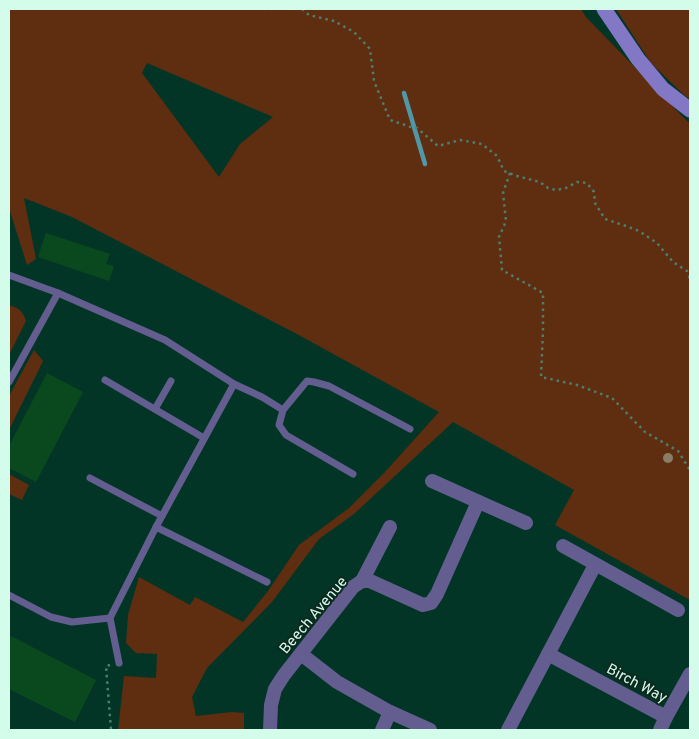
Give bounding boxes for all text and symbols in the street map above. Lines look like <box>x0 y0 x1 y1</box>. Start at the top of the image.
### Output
street label: Beech Avenue <box>276 573 352 659</box>
street label: Birch Way <box>603 660 670 708</box>

